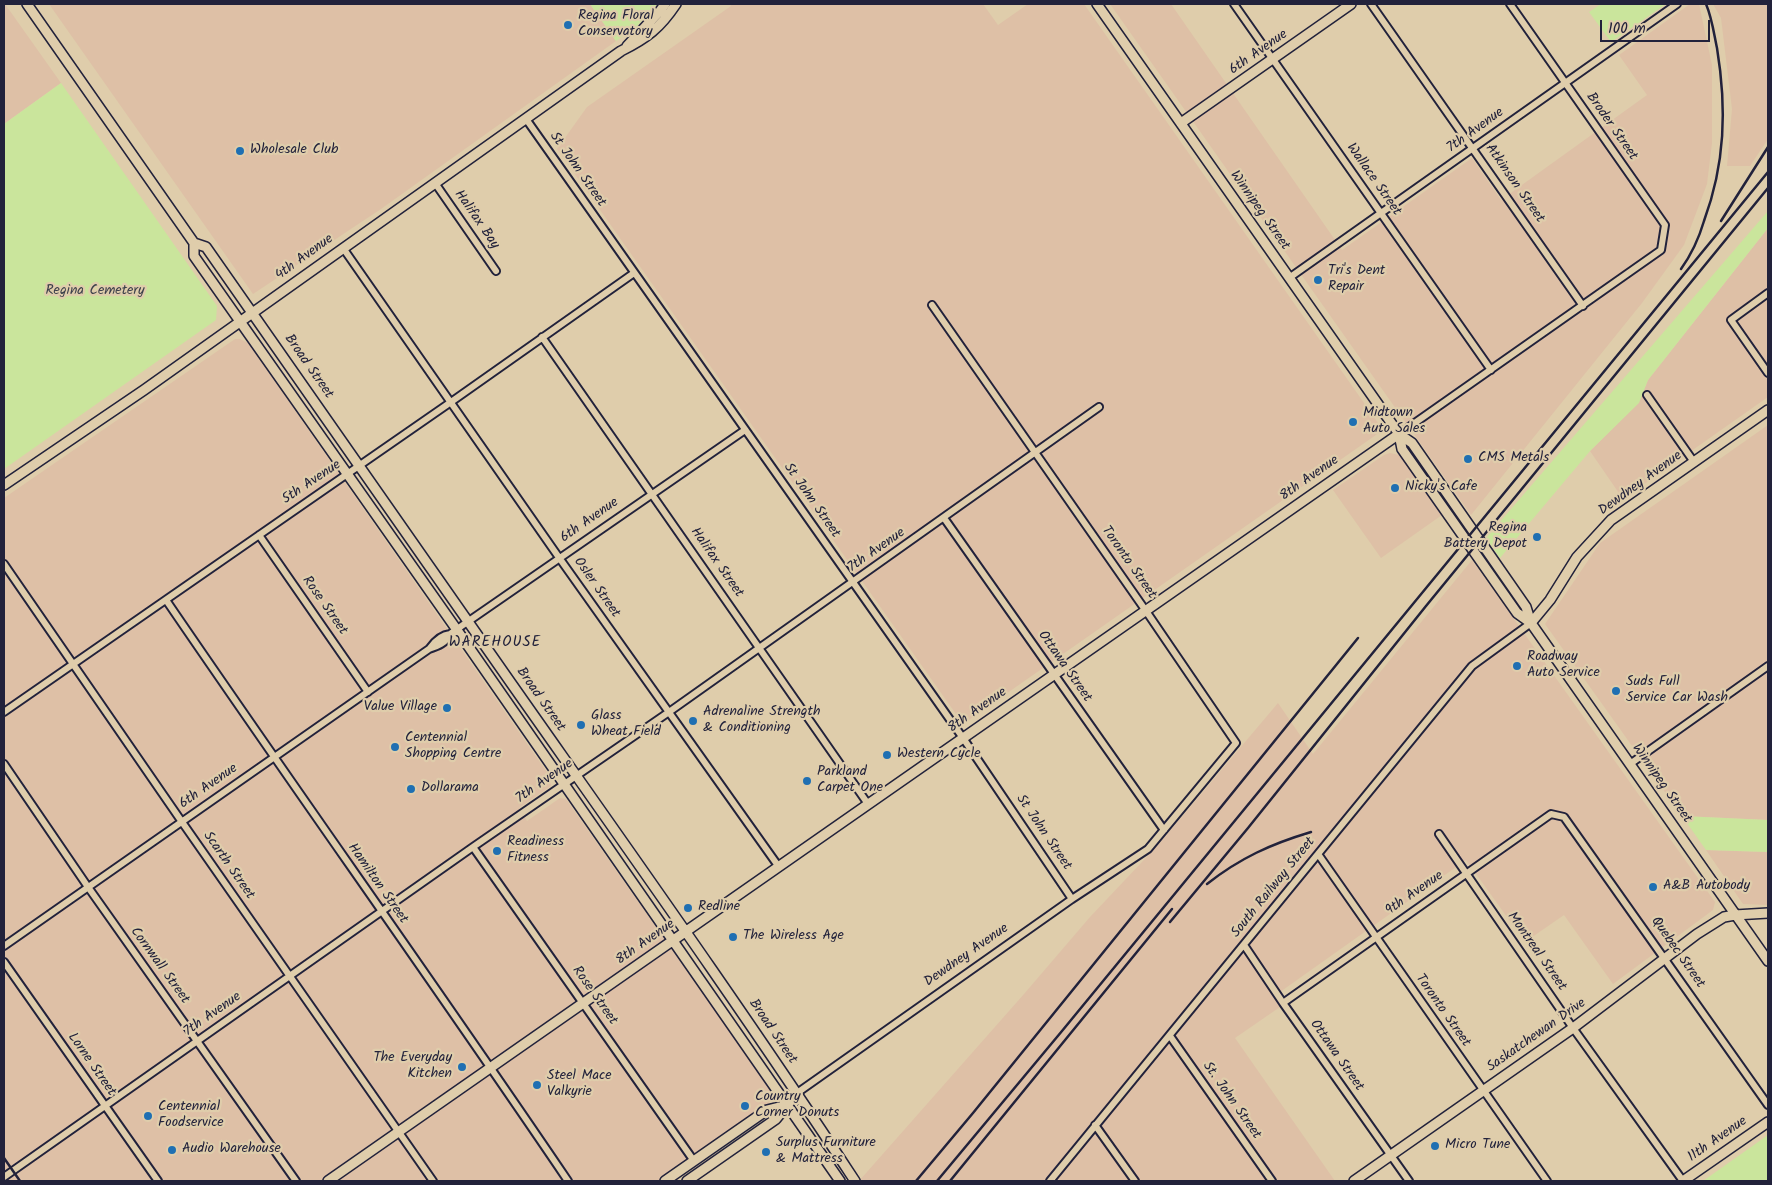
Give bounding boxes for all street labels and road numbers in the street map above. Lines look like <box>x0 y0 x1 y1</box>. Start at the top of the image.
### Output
street label: 6th Avenue <box>1227 27 1291 79</box>
street label: Broder Street <box>1581 90 1641 164</box>
street label: 7th Avenue <box>1444 105 1508 157</box>
street label: St John Street <box>545 129 609 211</box>
street label: Wallace Street <box>1342 141 1404 219</box>
street label: Atkinson Street <box>1481 141 1547 227</box>
street label: Winnipeg Street <box>1225 168 1293 254</box>
street label: Halifax Bay <box>450 187 502 253</box>
street label: 4th Avenue <box>273 231 337 285</box>
street label: Broad Street <box>280 332 336 402</box>
street label: Dewdney Avenue <box>1596 448 1686 520</box>
street label: 8th Avenue <box>1277 453 1343 505</box>
street label: 5th Avenue <box>279 457 345 509</box>
street label: St John Street <box>779 460 843 542</box>
street label: 6th Avenue <box>558 495 622 547</box>
street label: Toronto Street <box>1097 523 1159 603</box>
street label: Halifax Street <box>686 525 746 601</box>
street label: 7th Avenue <box>845 525 909 577</box>
street label: Osler Street <box>569 555 623 621</box>
street label: Rose Street <box>298 573 350 639</box>
street label: Ottawa Street <box>1033 628 1095 706</box>
street label: Broad Street <box>512 665 568 735</box>
street label: 8th Avenue <box>945 685 1011 737</box>
street label: Winnipeg Street <box>1627 741 1695 827</box>
street label: 7th Avenue <box>513 756 577 808</box>
street label: 6th Avenue <box>177 761 241 813</box>
street label: St John Street <box>1012 792 1074 874</box>
street label: Scarth Street <box>198 829 258 903</box>
street label: South Railway Street <box>1228 834 1320 942</box>
street label: Hamilton Street <box>343 841 411 927</box>
street label: 9th Avenue <box>1383 868 1447 920</box>
street label: Montreal Street <box>1503 909 1569 995</box>
street label: Quebec Street <box>1646 914 1708 992</box>
street label: 8th Avenue <box>613 917 679 969</box>
street label: Dewdney Avenue <box>922 921 1012 991</box>
street label: Cornwall Street <box>126 924 192 1008</box>
street label: Rose Street <box>568 963 620 1029</box>
street label: Toronto Street <box>1411 971 1473 1051</box>
street label: 7th Avenue <box>181 989 245 1041</box>
street label: Broad Street <box>744 996 800 1068</box>
street label: Saskatchewan Drive <box>1484 996 1590 1076</box>
street label: Ottawa Street <box>1305 1017 1367 1095</box>
street label: Lorne Street <box>63 1030 119 1100</box>
street label: St. John Street <box>1198 1059 1264 1143</box>
street label: 11th Avenue <box>1685 1113 1751 1167</box>

